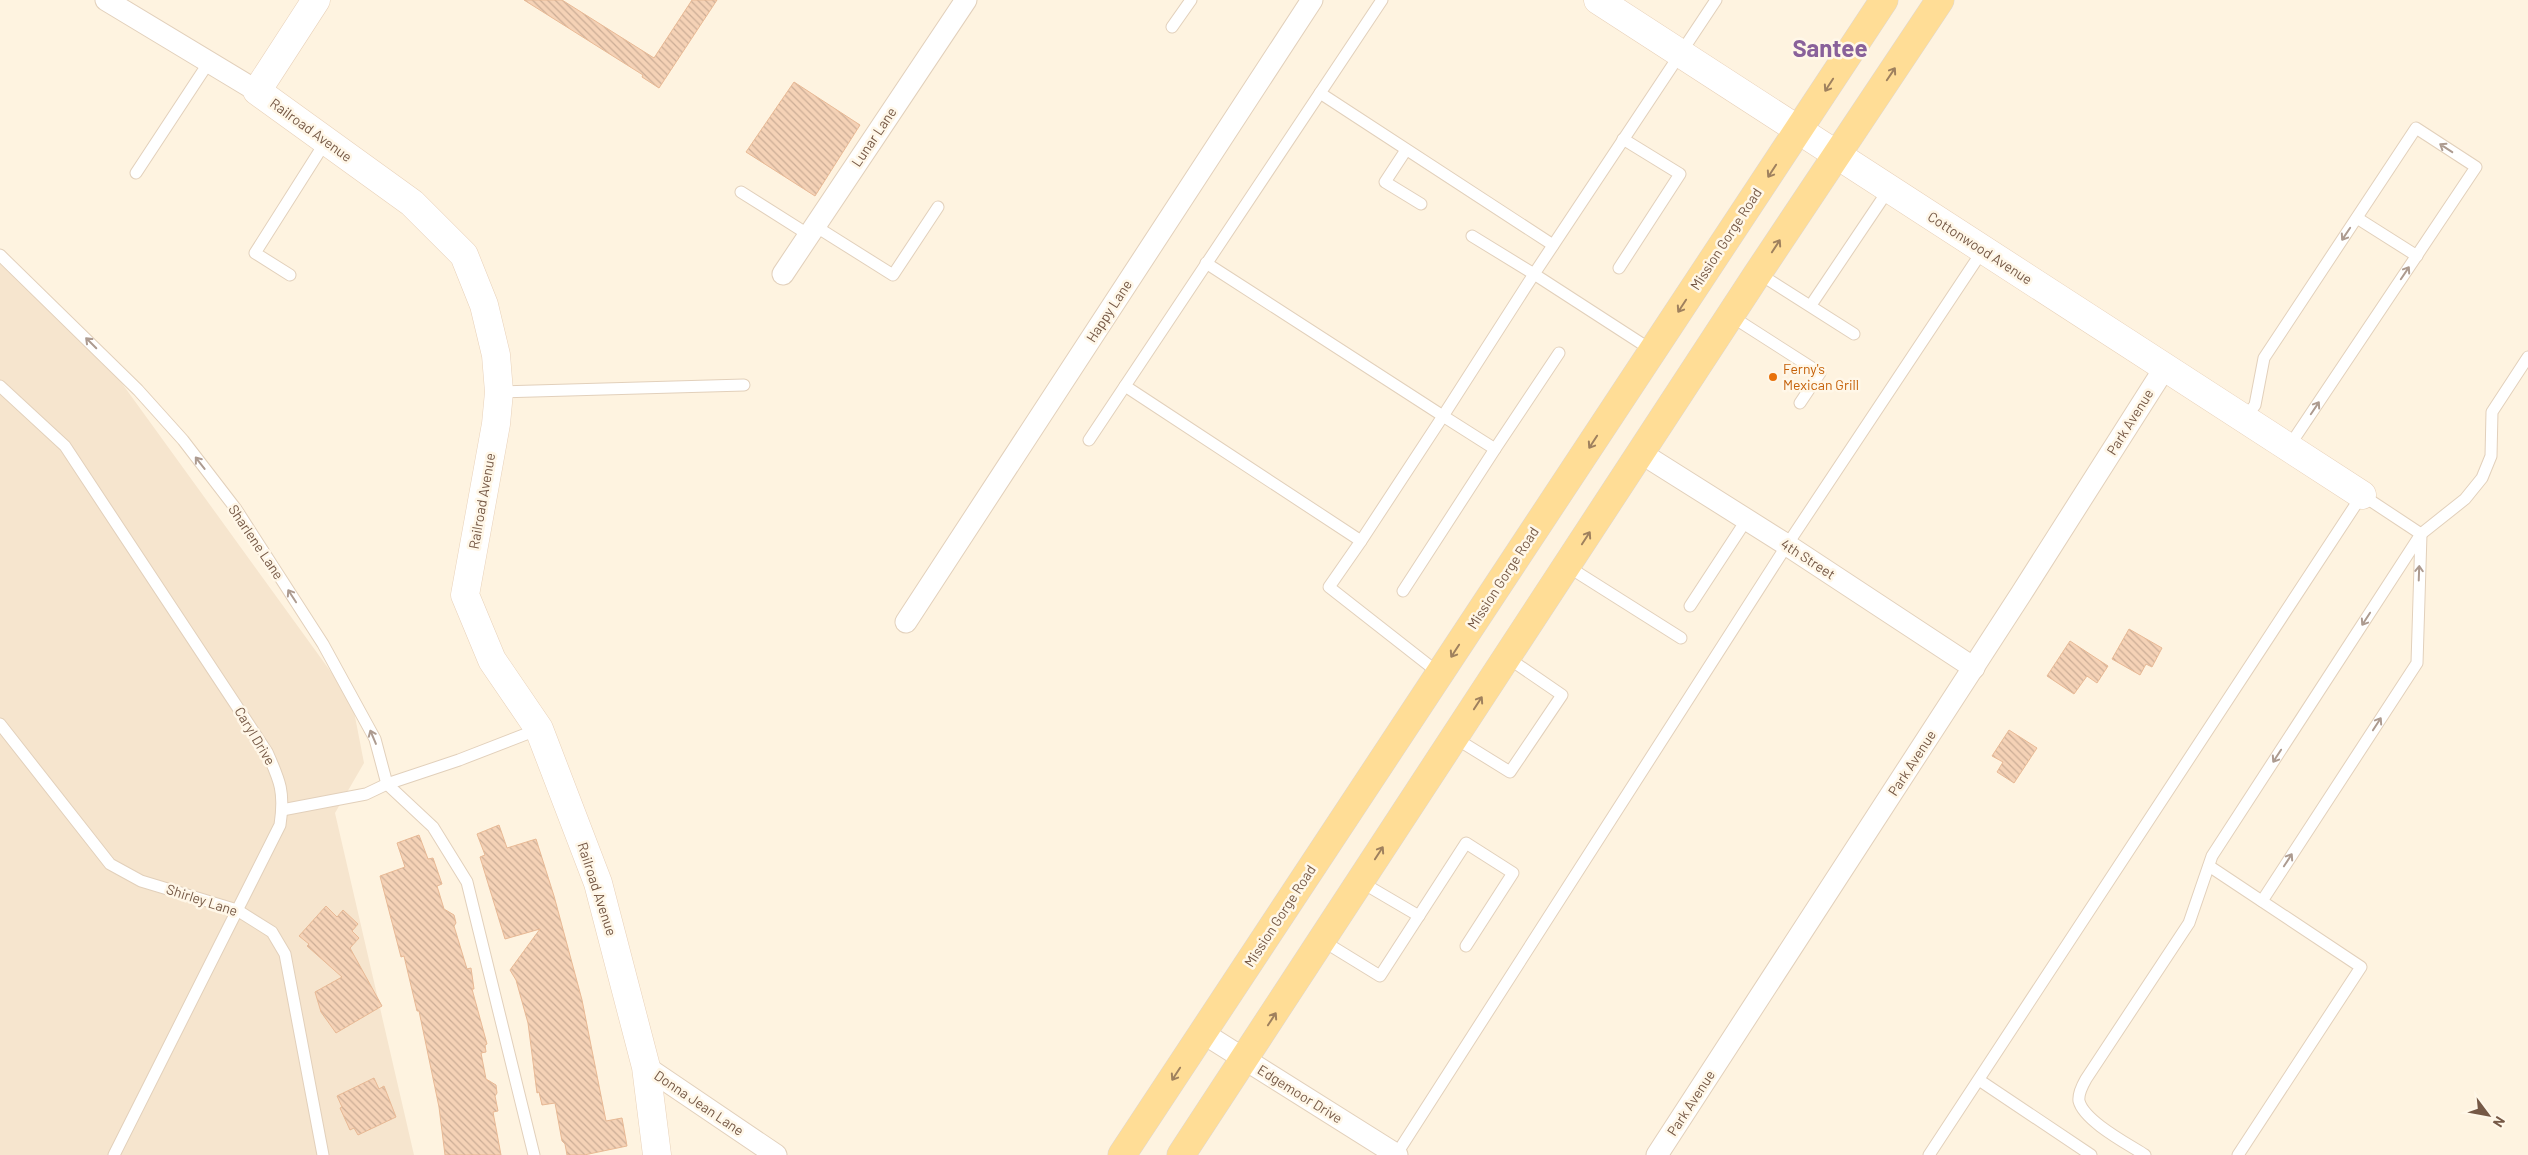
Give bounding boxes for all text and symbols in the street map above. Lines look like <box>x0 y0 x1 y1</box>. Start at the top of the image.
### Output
district label: Santee <box>1792 33 1868 62</box>
one-way arrow <box>1886 67 1896 81</box>
one-way arrow <box>1824 78 1834 92</box>
street label: Railroad Avenue <box>267 94 356 165</box>
street label: Lunar Lane <box>848 104 900 170</box>
one-way arrow <box>2439 143 2453 153</box>
one-way arrow <box>1766 163 1776 177</box>
street label: Mission Gorge Road <box>1686 185 1765 293</box>
street label: Cottonwood Avenue <box>1925 207 2036 288</box>
one-way arrow <box>2341 227 2351 241</box>
one-way arrow <box>1771 240 1781 254</box>
one-way arrow <box>2400 266 2411 280</box>
street label: Happy Lane <box>1082 276 1135 345</box>
one-way arrow <box>1677 299 1687 313</box>
one-way arrow <box>84 337 97 349</box>
place label: Ferny's Mexican Grill <box>1783 360 1859 393</box>
marker: Ferny's Mexican Grill <box>1767 371 1779 383</box>
street label: Park Avenue <box>2103 386 2157 458</box>
one-way arrow <box>2310 401 2320 415</box>
one-way arrow <box>1588 435 1598 449</box>
street label: Railroad Avenue <box>465 452 498 550</box>
one-way arrow <box>195 456 205 470</box>
street label: Sharlene Lane <box>225 501 288 582</box>
street label: Mission Gorge Road <box>1463 524 1542 632</box>
one-way arrow <box>1581 531 1591 545</box>
street label: 4th Street <box>1778 535 1839 582</box>
one-way arrow <box>2415 565 2424 581</box>
one-way arrow <box>287 590 297 604</box>
one-way arrow <box>2360 612 2370 626</box>
one-way arrow <box>1450 643 1460 657</box>
one-way arrow <box>1473 696 1483 710</box>
street label: Caryl Drive <box>231 704 279 768</box>
one-way arrow <box>2372 717 2382 731</box>
street label: Park Avenue <box>1884 727 1939 799</box>
one-way arrow <box>367 730 377 745</box>
one-way arrow <box>2272 748 2282 762</box>
street label: Railroad Avenue <box>574 840 621 938</box>
one-way arrow <box>1374 847 1384 861</box>
one-way arrow <box>2283 853 2293 867</box>
street label: Mission Gorge Road <box>1240 862 1319 970</box>
street label: Shirley Lane <box>164 880 240 919</box>
one-way arrow <box>1266 1012 1277 1026</box>
street label: Edgemoor Drive <box>1255 1061 1346 1126</box>
street label: Donna Jean Lane <box>651 1066 747 1139</box>
one-way arrow <box>1171 1066 1181 1080</box>
street label: Park Avenue <box>1663 1067 1718 1139</box>
north arrow <box>2463 1090 2513 1140</box>
text: N <box>2490 1114 2509 1131</box>

